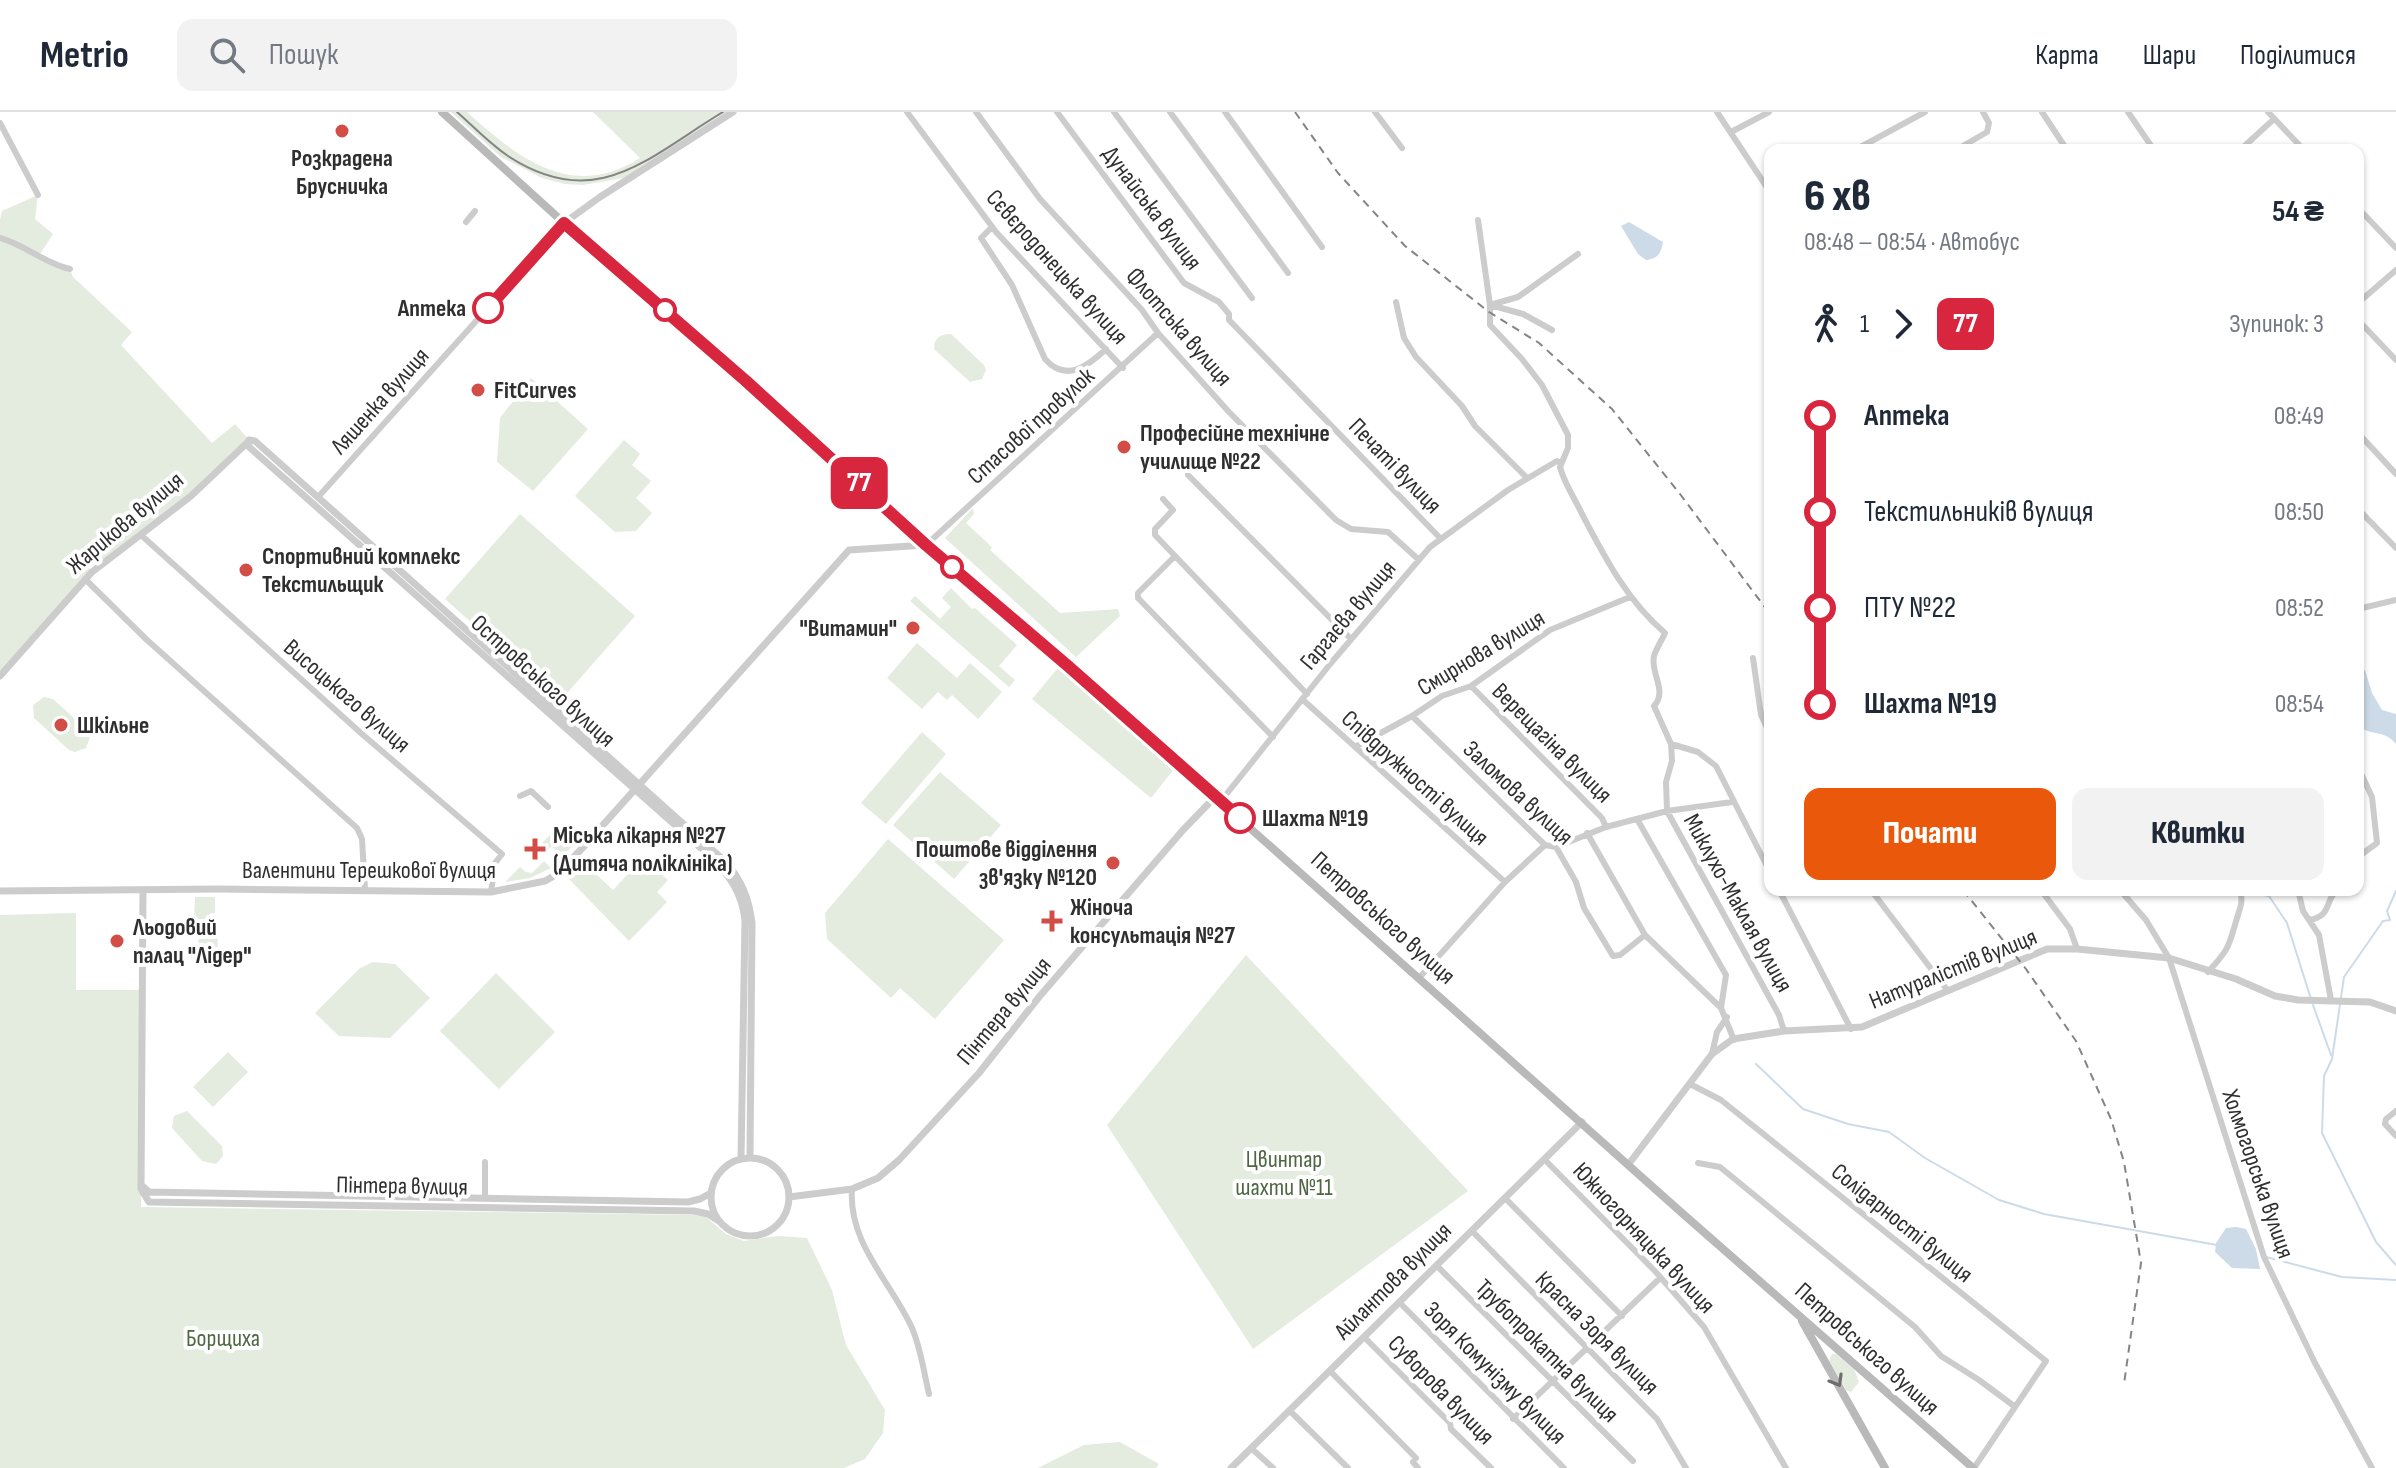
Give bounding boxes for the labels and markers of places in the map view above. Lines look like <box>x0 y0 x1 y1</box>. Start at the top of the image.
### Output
marker: Розкрадена Брусничка <box>333 122 351 140</box>
place label: Розкрадена Брусничка <box>291 144 393 201</box>
marker: Аптека <box>473 293 503 323</box>
place label: Аптека <box>397 294 466 323</box>
unlabelled marker <box>654 299 676 321</box>
place label: FitCurves <box>494 376 577 405</box>
marker: FitCurves <box>469 381 487 399</box>
place label: Професійне технічне училище №22 <box>1140 419 1330 476</box>
marker: Професійне технічне училище №22 <box>1115 438 1133 456</box>
place label: Спортивний комплекс Текстильщик <box>262 542 461 599</box>
unlabelled marker <box>941 556 963 578</box>
marker: Спортивний комплекс Текстильщик <box>237 561 255 579</box>
place label: "Витамин" <box>800 614 897 643</box>
marker: "Витамин" <box>904 619 922 637</box>
place label: Шкільне <box>77 711 149 740</box>
marker: Шкільне <box>52 716 70 734</box>
marker: Шахта №19 <box>1225 803 1255 833</box>
place label: Шахта №19 <box>1262 804 1368 833</box>
place label: Міська лікарня №27 (Дитяча поліклініка) <box>553 821 732 878</box>
place label: Поштове відділення зв'язку №120 <box>916 835 1097 892</box>
marker: Міська лікарня №27 (Дитяча поліклініка) <box>524 838 546 860</box>
marker: Поштове відділення зв'язку №120 <box>1104 854 1122 872</box>
place label: Жіноча консультація №27 <box>1070 893 1235 950</box>
marker: Жіноча консультація №27 <box>1041 910 1063 932</box>
place label: Льодовий палац "Лідер" <box>132 913 251 970</box>
marker: Льодовий палац "Лідер" <box>108 932 126 950</box>

